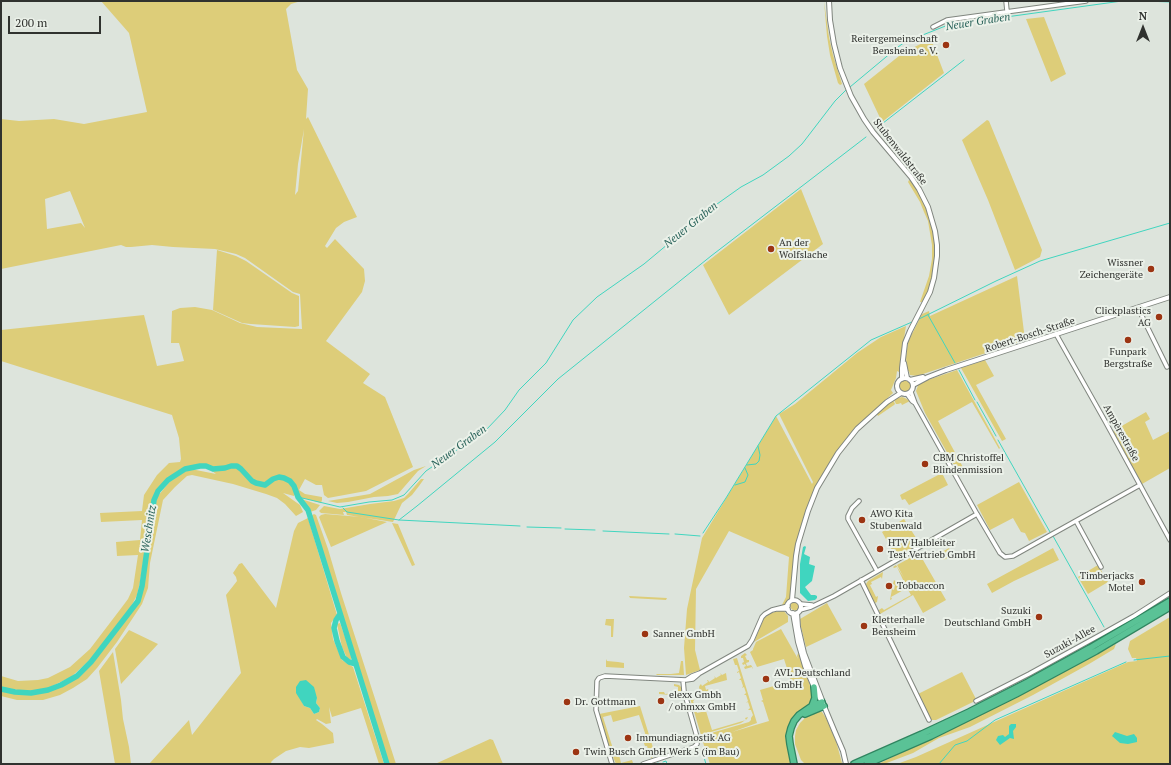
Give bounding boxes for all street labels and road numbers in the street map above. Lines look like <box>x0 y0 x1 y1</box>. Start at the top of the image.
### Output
street label: Stubenwaldstraße <box>871 117 929 187</box>
street label: Robert-Bosch-Straße <box>984 315 1076 355</box>
street label: Ampèrestraße <box>1100 402 1142 464</box>
street label: Suzuki-Allee <box>1042 623 1098 661</box>

